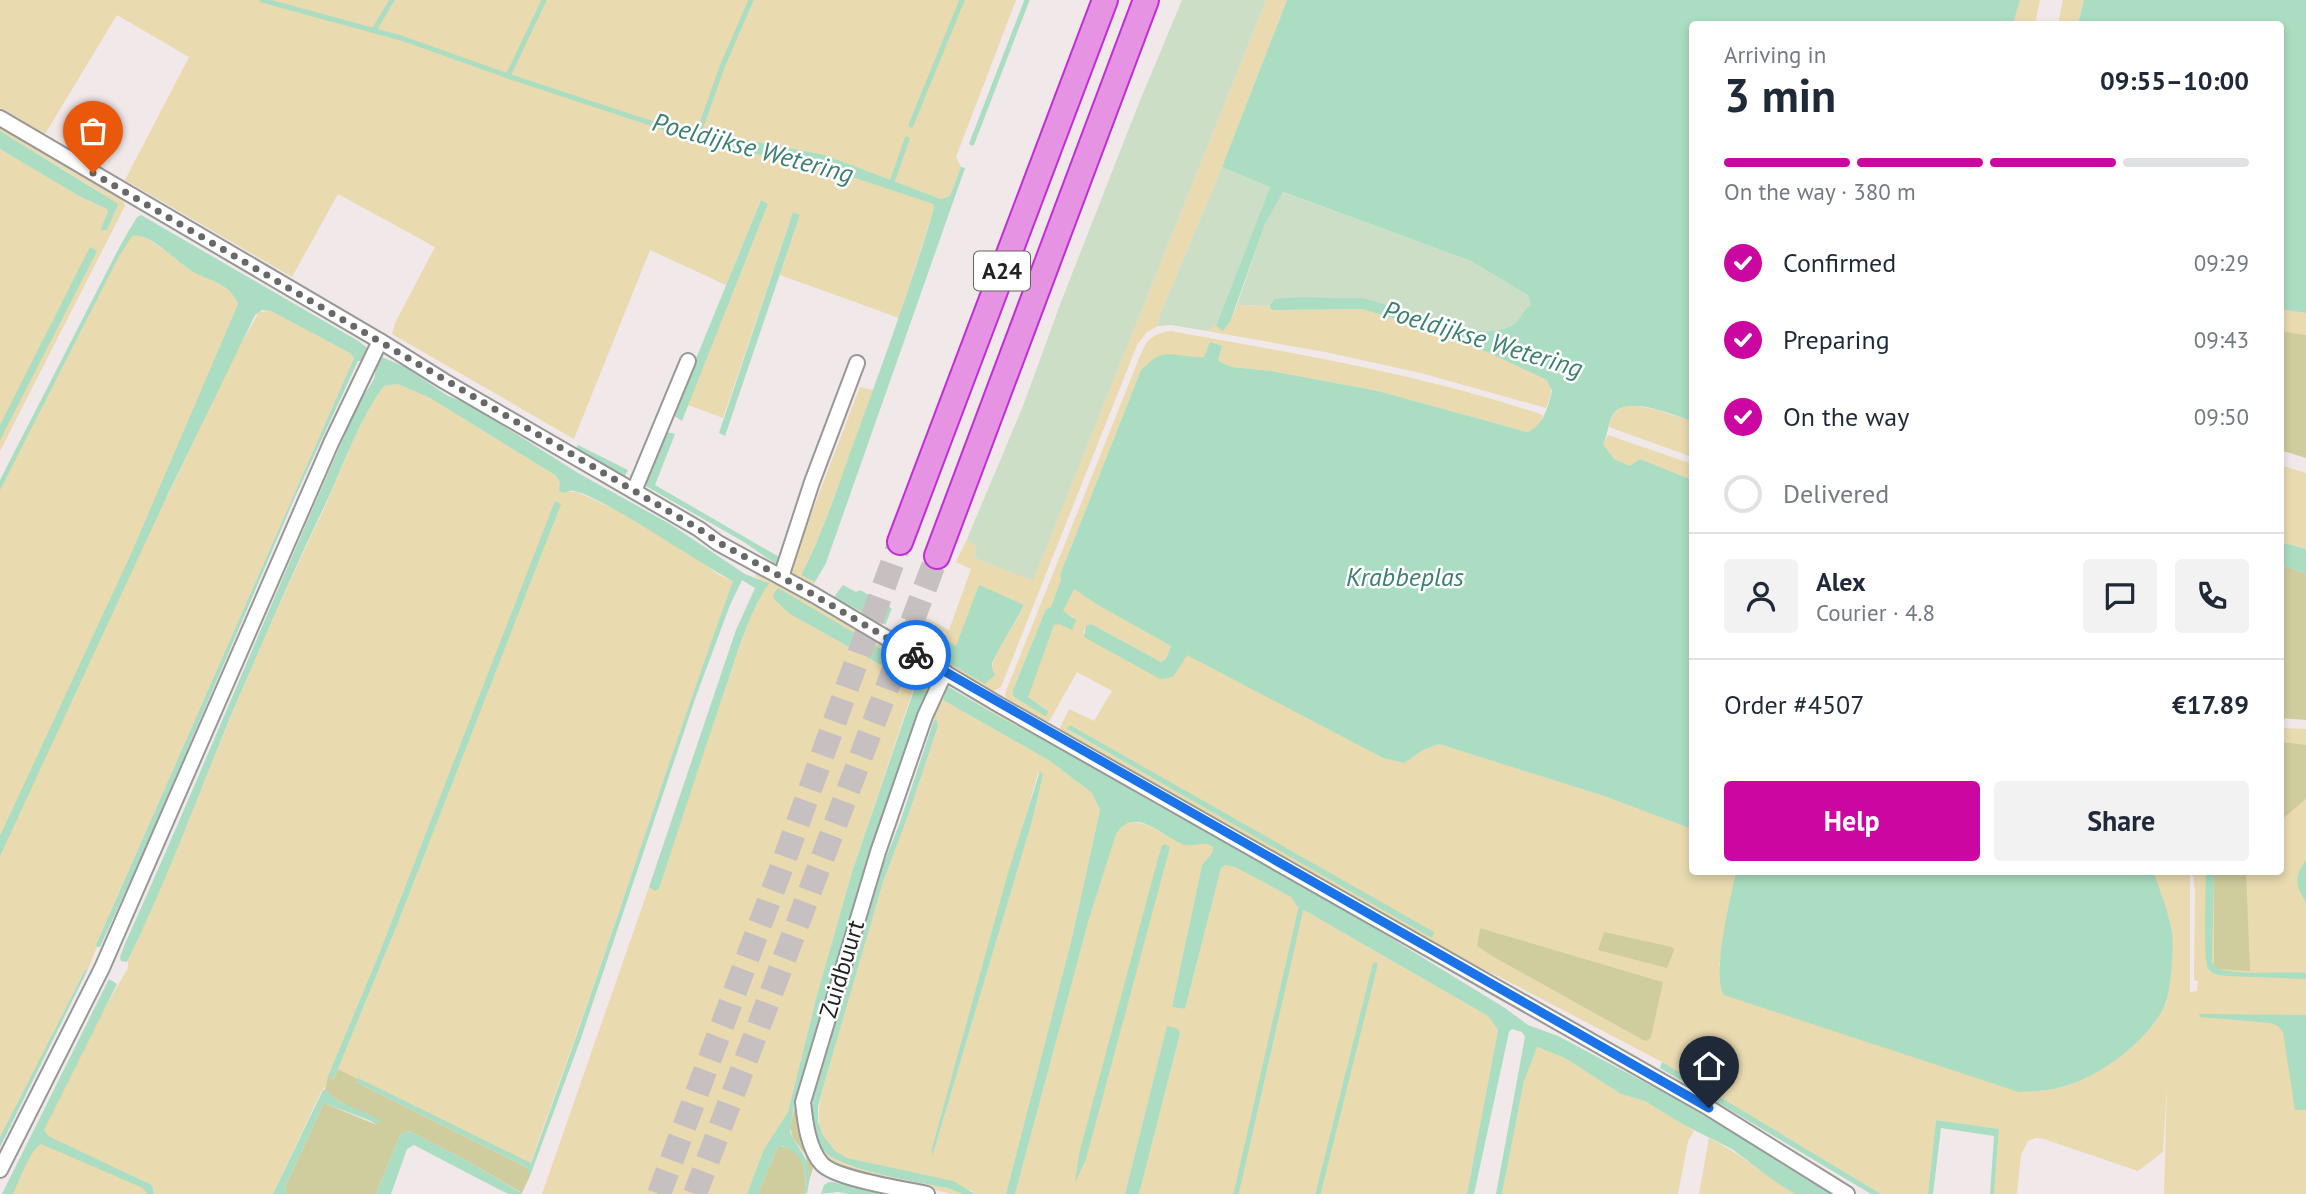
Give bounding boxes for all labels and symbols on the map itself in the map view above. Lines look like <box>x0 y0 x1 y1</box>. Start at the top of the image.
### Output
pin <box>63 101 123 173</box>
water label: Poeldijkse Wetering <box>649 105 857 190</box>
road number: A24 <box>974 252 1030 290</box>
water label: Poeldijkse Wetering <box>1379 293 1587 385</box>
water label: Krabbeplas <box>1346 560 1465 593</box>
courier <box>881 620 951 690</box>
street label: Zuidbuurt <box>812 916 871 1022</box>
pin <box>1679 1036 1739 1108</box>

